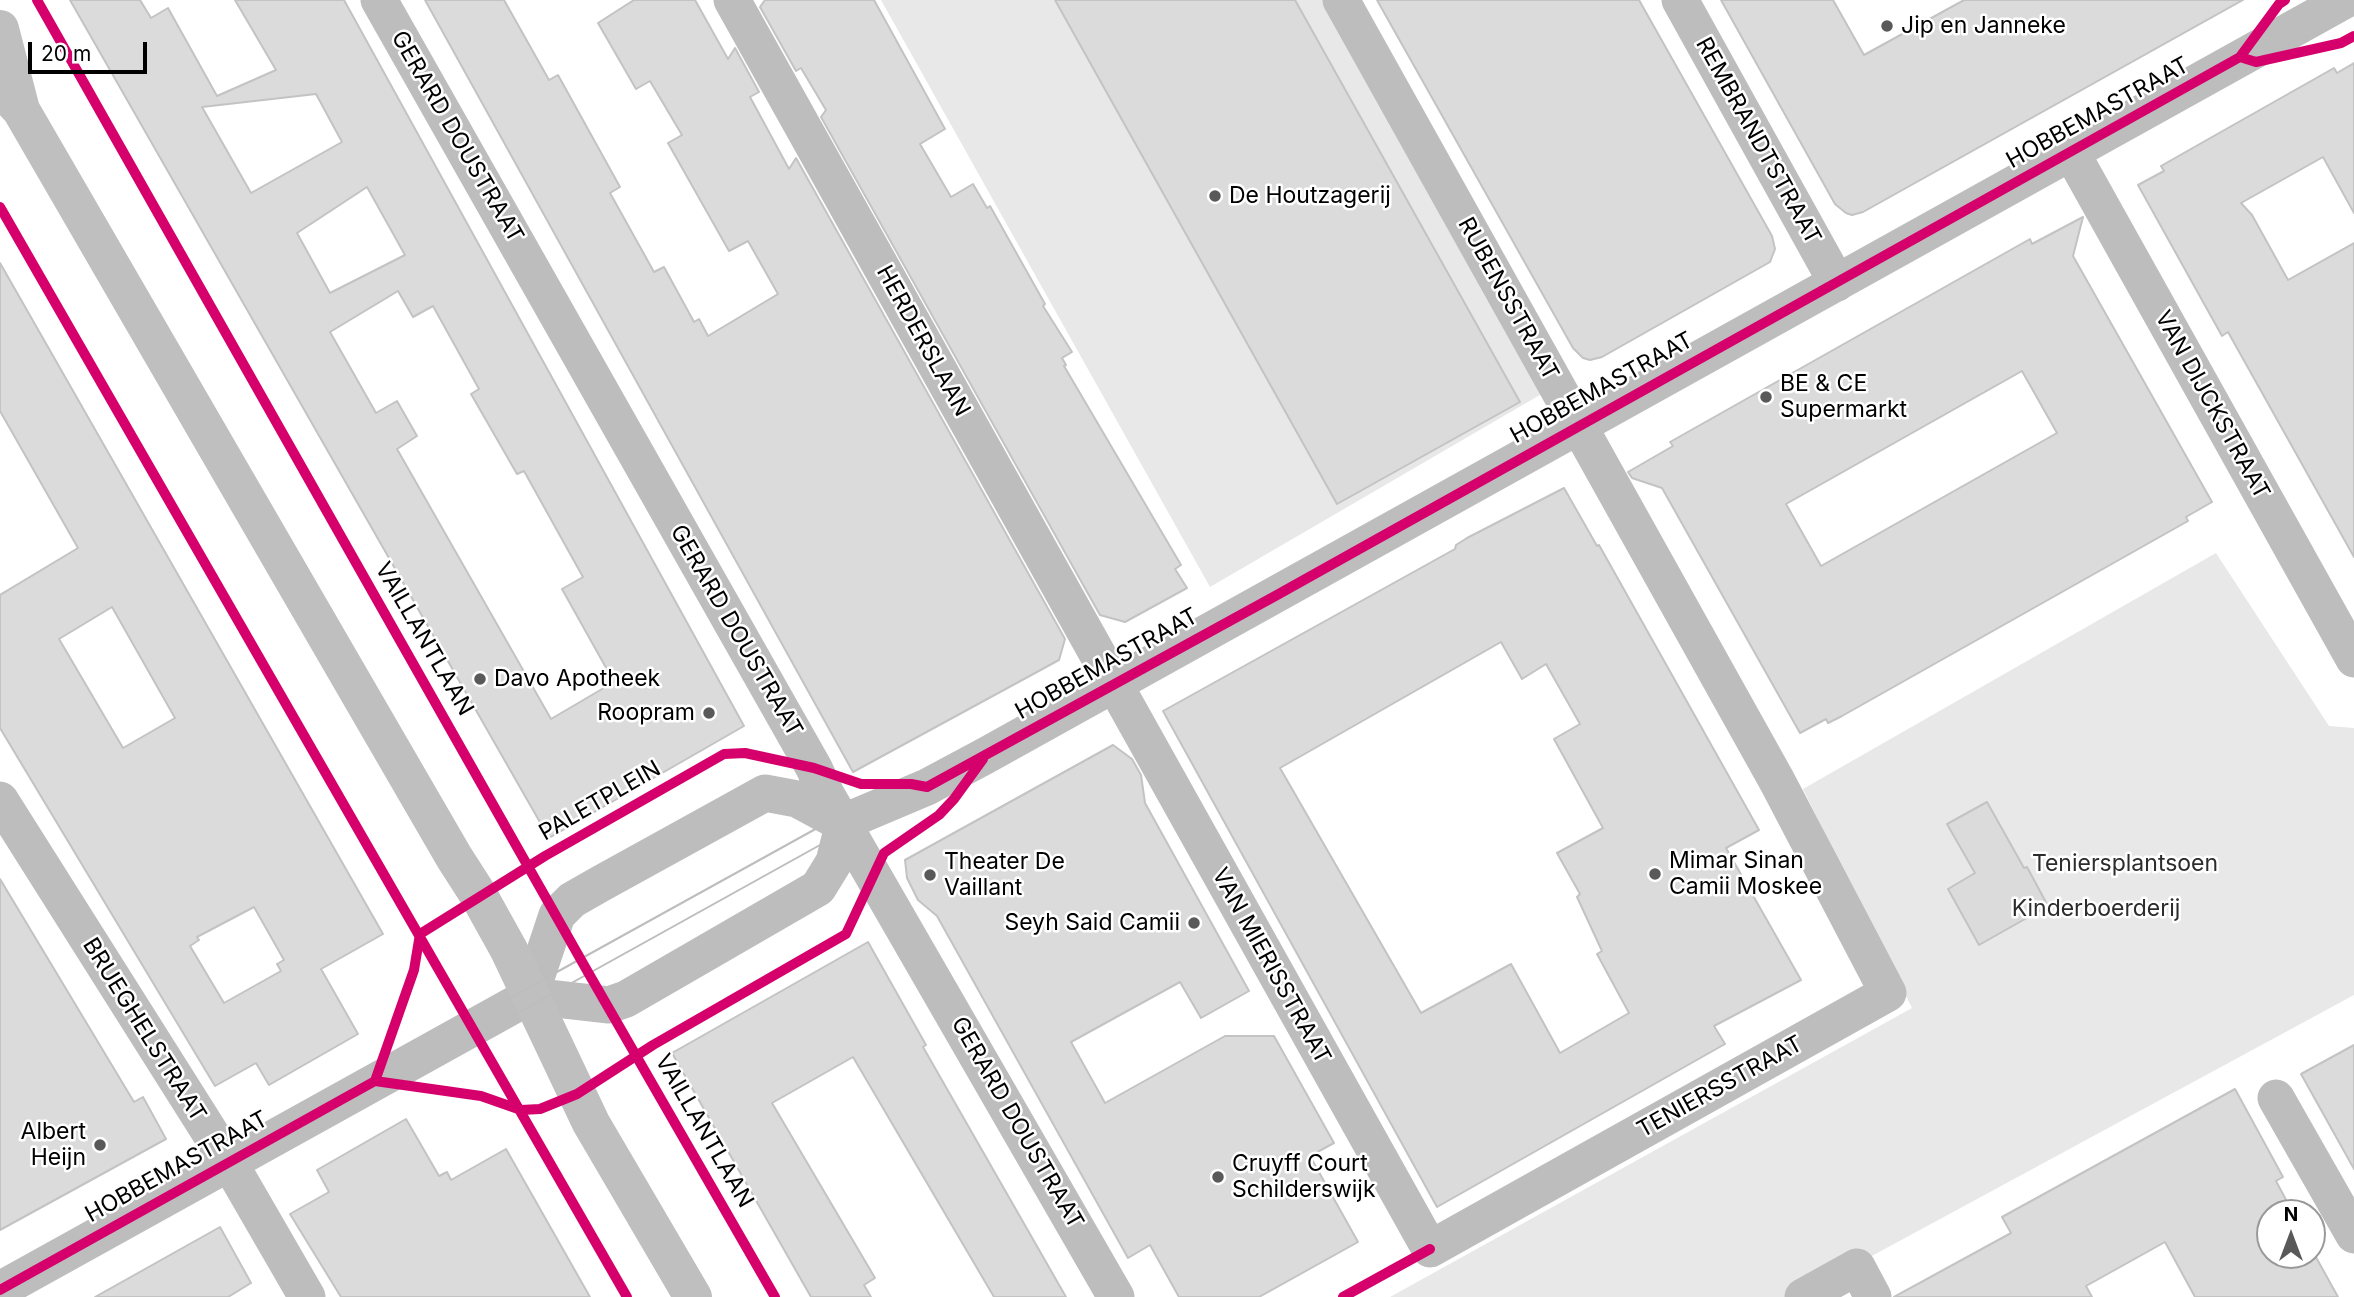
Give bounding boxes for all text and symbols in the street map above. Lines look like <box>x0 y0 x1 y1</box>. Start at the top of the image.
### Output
place label: Jip en Janneke <box>1901 12 2066 40</box>
marker: Jip en Janneke <box>1879 18 1895 34</box>
street label: GERARD DOUSTRAAT <box>385 26 529 248</box>
scale bar <box>32 28 150 72</box>
street label: REMBRANDTSTRAAT <box>1690 33 1826 249</box>
text: 20 m <box>41 41 91 66</box>
street label: HOBBEMASTRAAT <box>2002 51 2194 175</box>
place label: De Houtzagerij <box>1229 182 1391 210</box>
marker: De Houtzagerij <box>1207 188 1223 204</box>
street label: RUBENSSTRAAT <box>1452 213 1564 385</box>
street label: HERDERSLAAN <box>870 261 976 421</box>
street label: VAN DIJCKSTRAAT <box>2149 306 2275 504</box>
street label: HOBBEMASTRAAT <box>1506 326 1698 450</box>
place label: BE & CE Supermarkt <box>1780 370 1907 424</box>
marker: BE & CE Supermarkt <box>1758 389 1774 405</box>
street label: GERARD DOUSTRAAT <box>664 520 808 742</box>
street label: VAILLANTLAAN <box>369 557 479 721</box>
street label: HOBBEMASTRAAT <box>1011 602 1203 726</box>
place label: Davo Apotheek <box>494 665 660 693</box>
marker: Davo Apotheek <box>472 671 488 687</box>
place label: Roopram <box>597 699 695 727</box>
marker: Roopram <box>701 705 717 721</box>
street label: PALETPLEIN <box>534 755 666 847</box>
place label: Mimar Sinan Camii Moskee <box>1669 847 1822 901</box>
place label: Theater De Vaillant <box>944 848 1065 902</box>
park label: Teniersplantsoen <box>2032 850 2218 878</box>
street label: VAN MIERISSTRAAT <box>1206 863 1336 1069</box>
marker: Mimar Sinan Camii Moskee <box>1647 866 1663 882</box>
marker: Theater De Vaillant <box>922 867 938 883</box>
park label: Kinderboerderij <box>2012 895 2180 923</box>
place label: Seyh Said Camii <box>1004 909 1180 937</box>
marker: Seyh Said Camii <box>1186 915 1202 931</box>
street label: BRUEGHELSTRAAT <box>76 933 212 1127</box>
street label: GERARD DOUSTRAAT <box>945 1012 1089 1234</box>
street label: TENIERSSTRAAT <box>1632 1030 1808 1144</box>
street label: VAILLANTLAAN <box>649 1049 759 1213</box>
street label: HOBBEMASTRAAT <box>81 1105 273 1229</box>
place label: Albert Heijn <box>21 1118 86 1172</box>
marker: Albert Heijn <box>92 1137 108 1153</box>
place label: Cruyff Court Schilderswijk <box>1232 1150 1376 1204</box>
marker: Cruyff Court Schilderswijk <box>1210 1169 1226 1185</box>
north arrow <box>2256 1199 2326 1269</box>
text: N <box>2284 1203 2298 1226</box>

